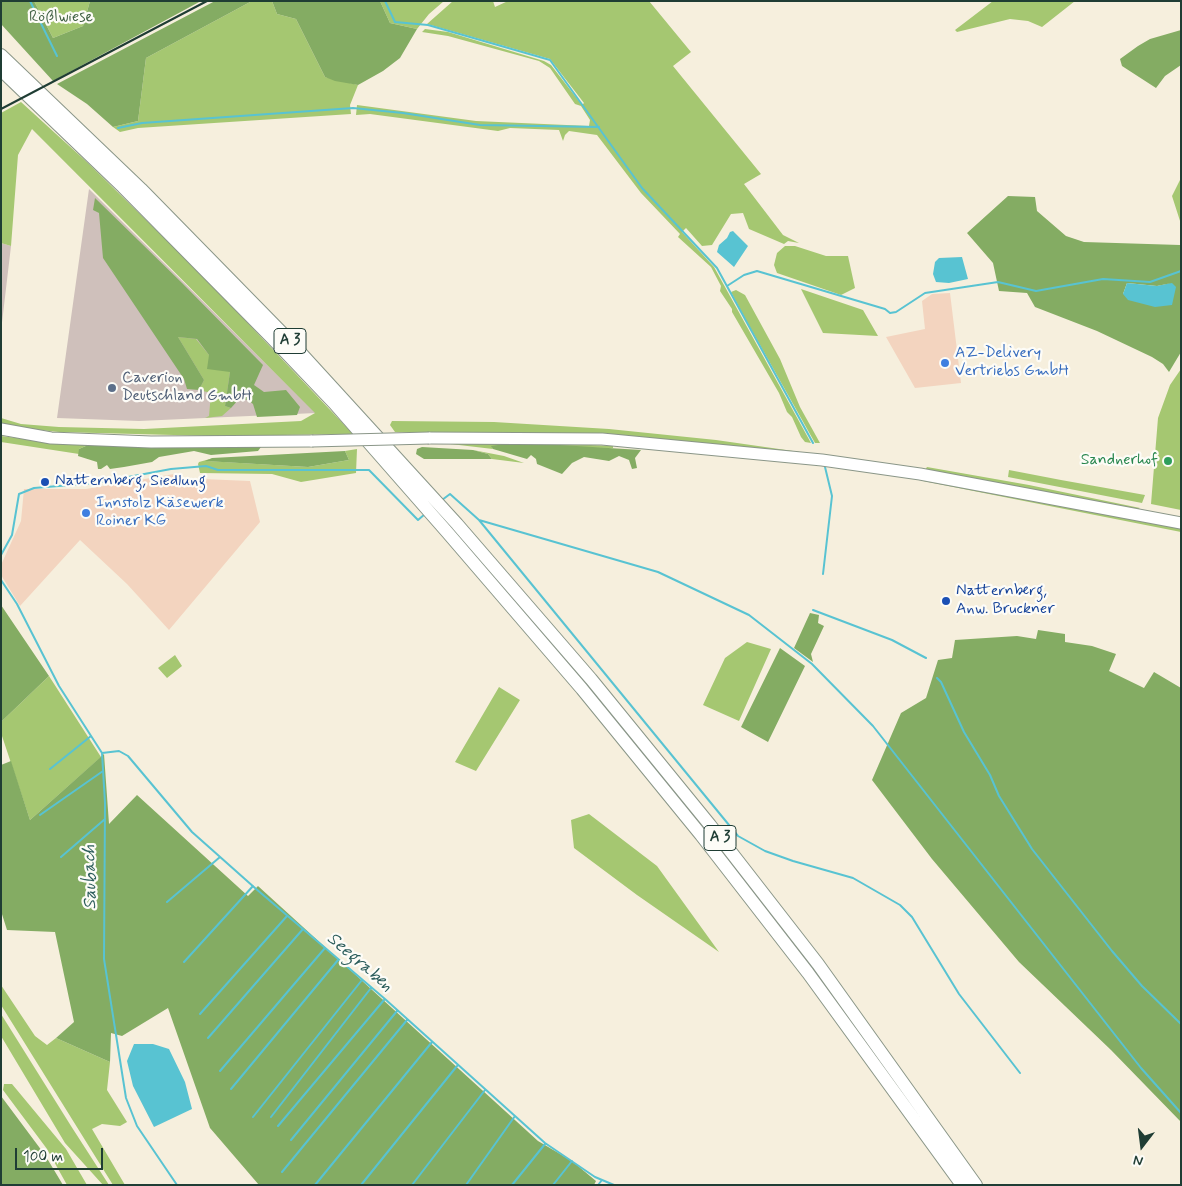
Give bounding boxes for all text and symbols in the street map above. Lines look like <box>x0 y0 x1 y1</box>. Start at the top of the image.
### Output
park label: Rößlwiese <box>29 8 93 28</box>
road number: A 3 <box>274 328 306 354</box>
place label: AZ-Delivery Vertriebs GmbH <box>955 344 1069 382</box>
marker: AZ-Delivery Vertriebs GmbH <box>939 357 951 369</box>
place label: Caverion Deutschland GmbH <box>122 369 252 407</box>
marker: Caverion Deutschland GmbH <box>106 382 118 394</box>
place label: Sandnerhof <box>1081 451 1158 471</box>
marker: Sandnerhof <box>1162 455 1174 467</box>
place label: Natternberg, Siedlung <box>55 472 206 492</box>
marker: Natternberg, Siedlung <box>39 476 51 488</box>
place label: Innstolz Käsewerk Roiner KG <box>96 494 223 532</box>
marker: Innstolz Käsewerk Roiner KG <box>80 507 92 519</box>
place label: Natternberg, Anw. Bruckner <box>956 582 1055 620</box>
marker: Natternberg, Anw. Bruckner <box>940 595 952 607</box>
road number: A 3 <box>704 826 736 850</box>
water label: Saubach <box>80 844 102 910</box>
water label: Seegraben <box>322 928 396 998</box>
north arrow <box>1117 1121 1167 1171</box>
scale bar <box>18 1138 105 1170</box>
text: 100 m <box>23 1147 63 1167</box>
text: N <box>1131 1151 1145 1170</box>

